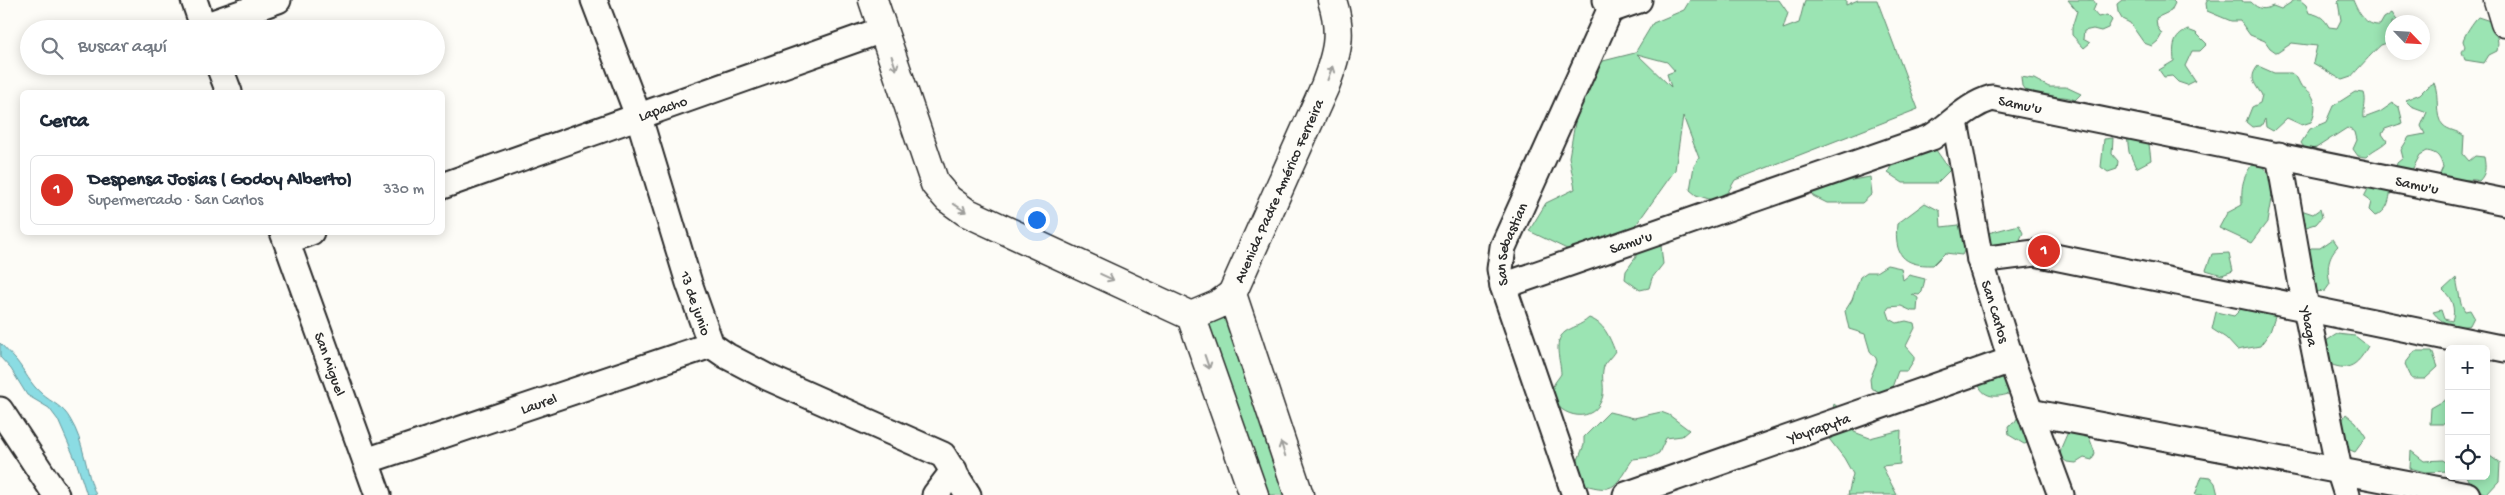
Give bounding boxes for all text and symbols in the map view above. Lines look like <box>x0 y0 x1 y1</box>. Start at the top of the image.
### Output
north arrow <box>2385 15 2430 60</box>
search box <box>20 20 445 75</box>
icon: search <box>38 34 66 62</box>
text: Buscar aquí <box>78 36 167 59</box>
one-way arrow <box>889 55 899 71</box>
one-way arrow <box>1326 66 1335 81</box>
street label: Lapacho <box>636 93 690 127</box>
street label: Samu'u <box>1997 93 2043 119</box>
street label: Avenida Padre Américo Ferreira <box>1231 96 1329 286</box>
text: Cerca <box>40 110 88 135</box>
text: Despensa Josias ( Godoy Alberto) <box>88 169 352 192</box>
street label: Samu'u <box>2394 173 2440 199</box>
text: 1 <box>54 181 60 200</box>
text: 330 m <box>383 181 424 200</box>
text: Supermercado · San Carlos <box>88 192 263 211</box>
street label: San Sebastian <box>1493 200 1533 287</box>
one-way arrow <box>953 202 967 213</box>
your location <box>1024 207 1050 233</box>
street label: Samu'u <box>1608 228 1655 259</box>
pin: 1 <box>2028 232 2060 270</box>
street label: 13 de junio <box>675 268 714 339</box>
one-way arrow <box>1099 273 1114 282</box>
street label: San Carlos <box>1976 279 2012 346</box>
street label: Ybaga <box>2295 303 2321 349</box>
street label: San Miguel <box>309 330 348 399</box>
map controls <box>2445 345 2490 480</box>
button: + <box>2445 345 2490 390</box>
one-way arrow <box>1203 354 1212 369</box>
street label: Laurel <box>519 390 560 419</box>
button: − <box>2445 390 2490 435</box>
street label: Ybyrapyta <box>1784 410 1854 449</box>
button: locate <box>2445 435 2490 480</box>
one-way arrow <box>1278 441 1287 457</box>

